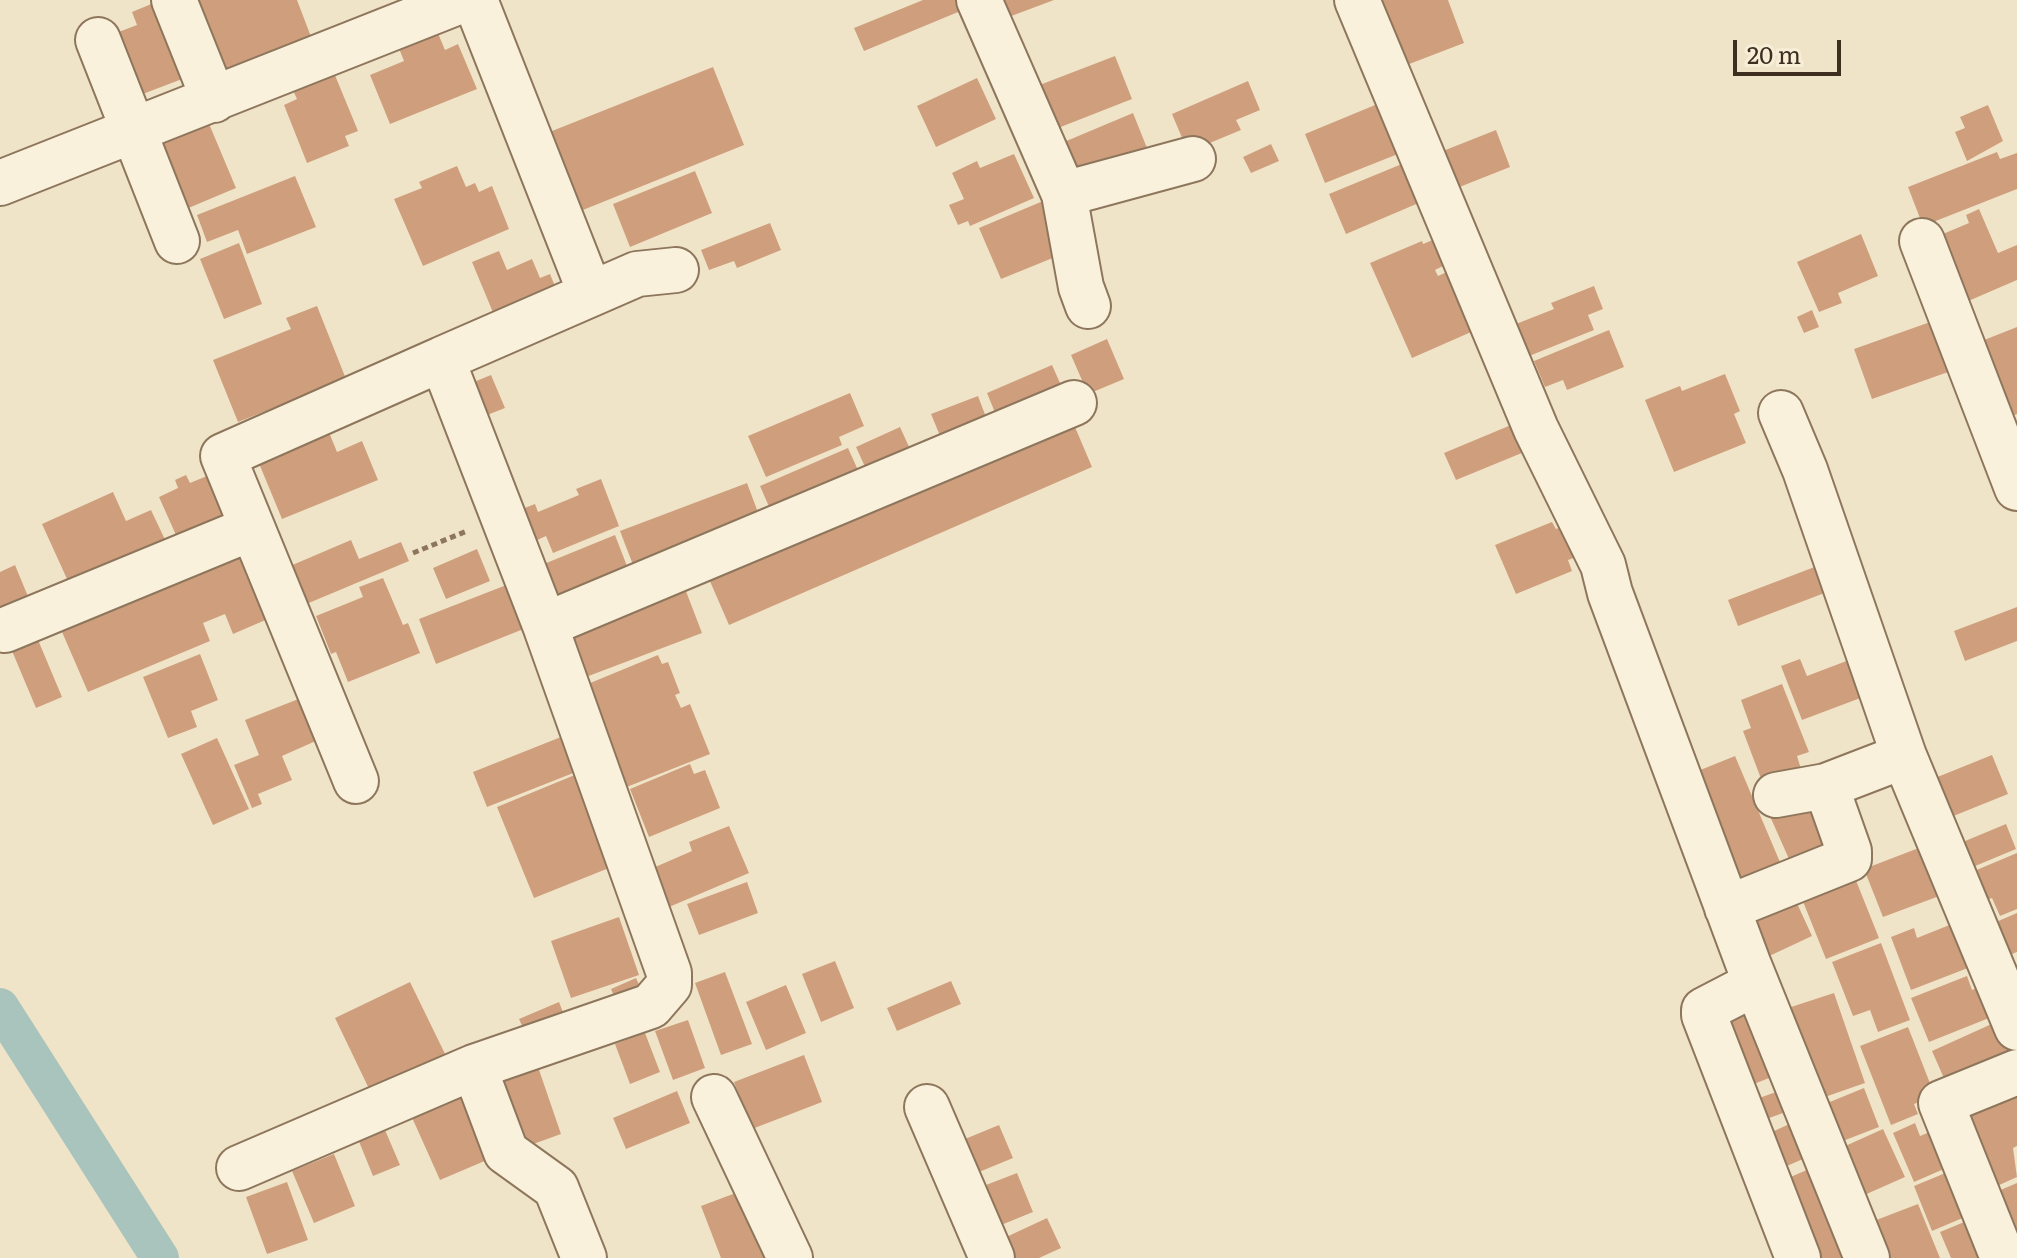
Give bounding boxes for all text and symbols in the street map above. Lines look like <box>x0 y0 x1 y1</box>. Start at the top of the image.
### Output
scale bar <box>1737 24 1845 74</box>
text: 20 m <box>1747 36 1801 71</box>

